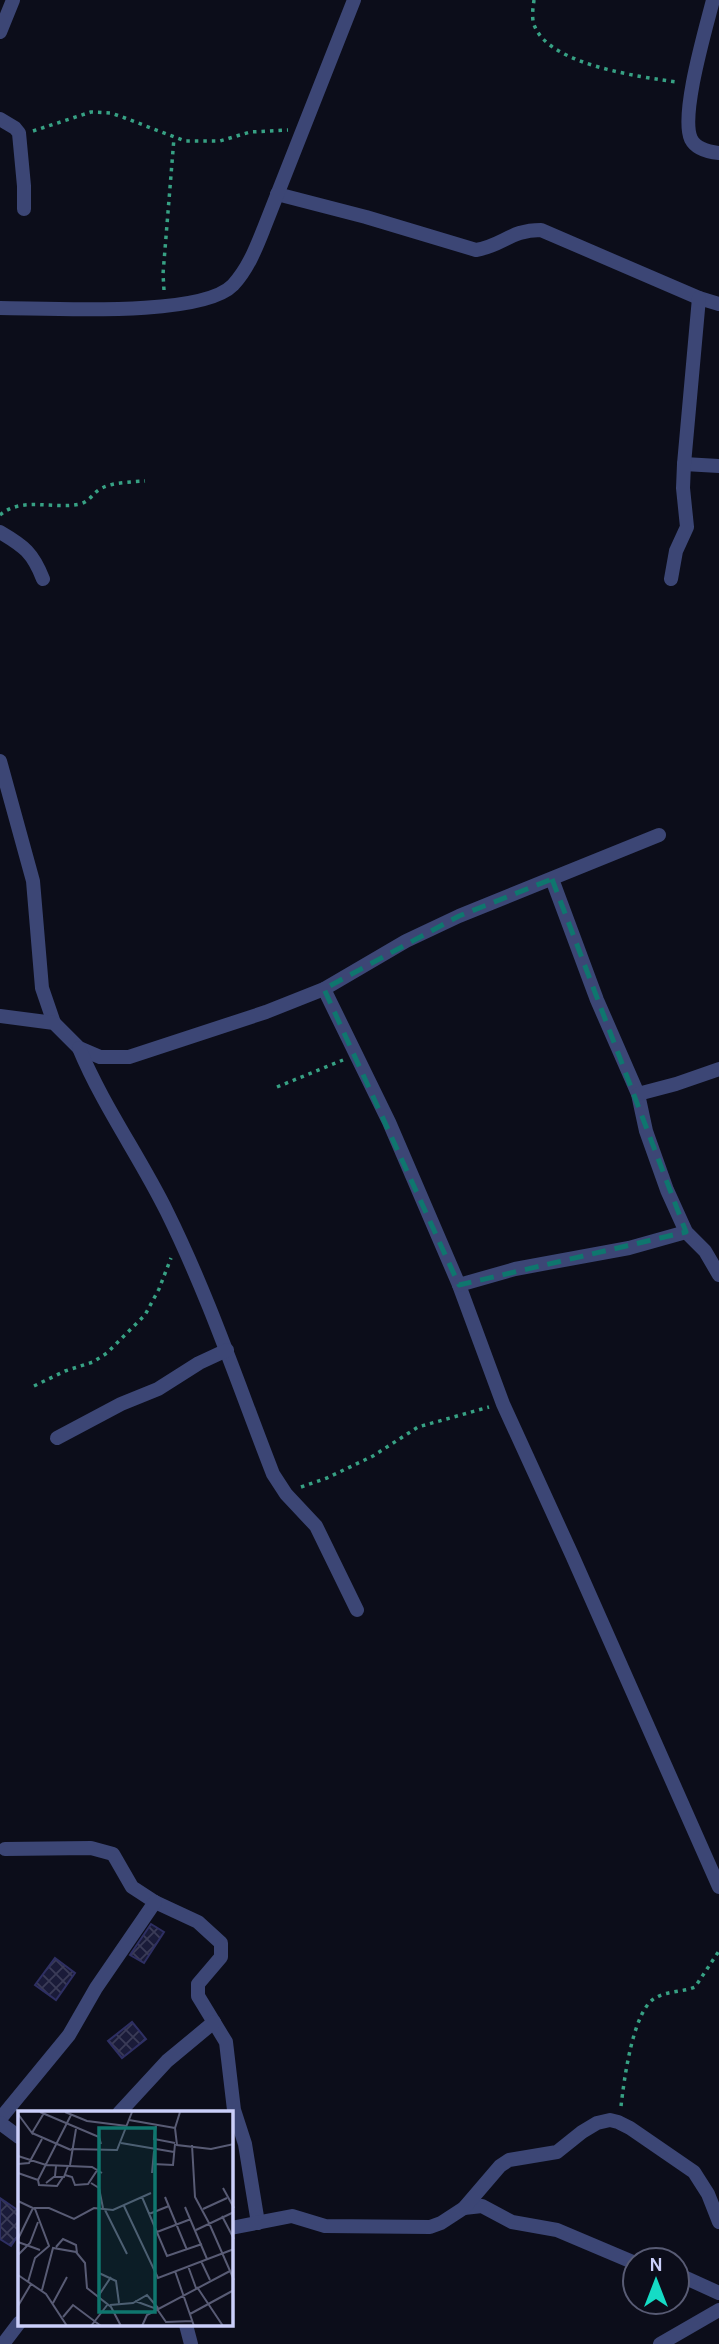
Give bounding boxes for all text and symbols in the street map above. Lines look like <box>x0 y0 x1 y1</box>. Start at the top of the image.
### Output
inset map <box>18 2111 233 2326</box>
north arrow <box>621 2246 691 2316</box>
text: N <box>649 2254 663 2276</box>

